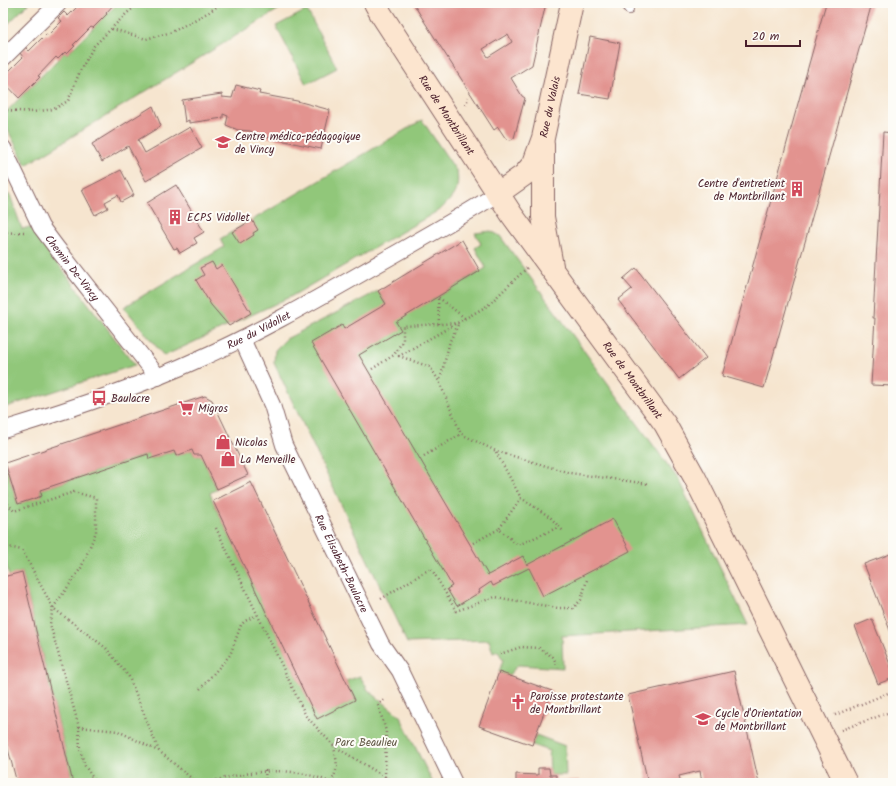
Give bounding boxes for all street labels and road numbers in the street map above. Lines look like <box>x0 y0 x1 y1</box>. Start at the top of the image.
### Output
street label: Rue de Montbrillant <box>413 72 479 160</box>
street label: Rue du Valais <box>535 74 566 140</box>
street label: Chemin De-Vincy <box>40 231 104 306</box>
street label: Rue du Vidollet <box>224 306 295 355</box>
street label: Rue de Montbrillant <box>597 338 667 424</box>
street label: Rue Elisabeth-Baulacre <box>309 512 373 616</box>

